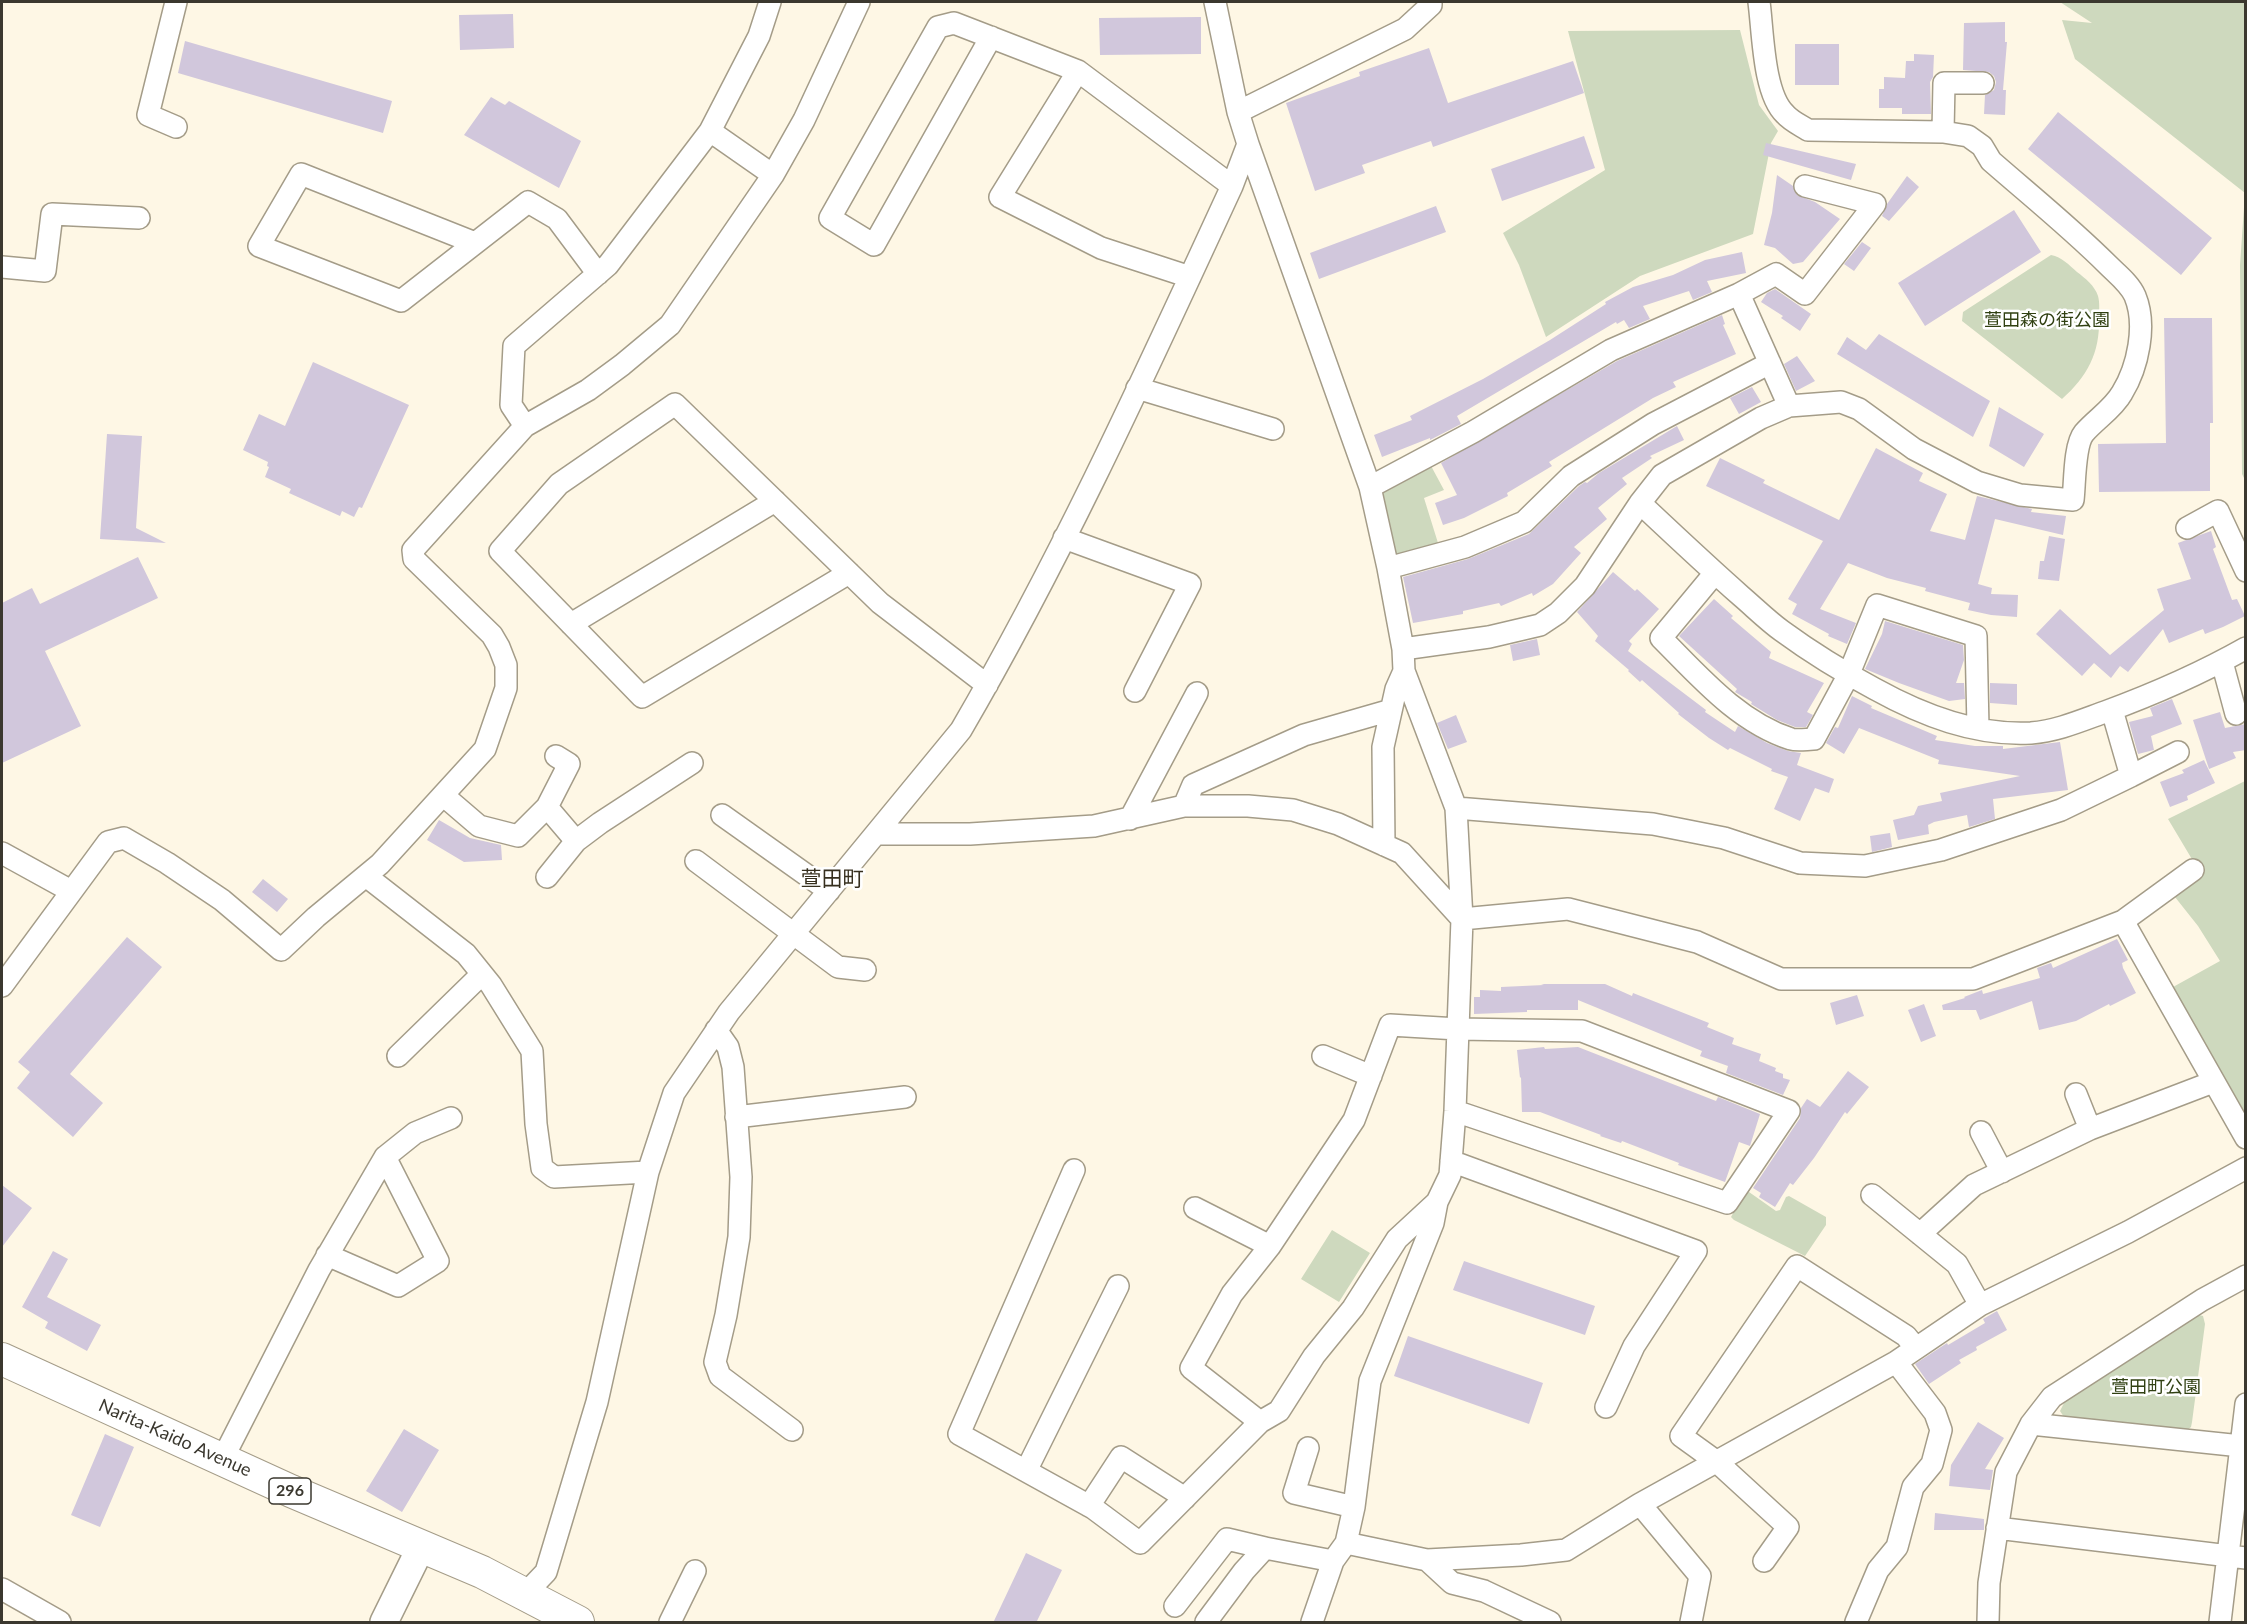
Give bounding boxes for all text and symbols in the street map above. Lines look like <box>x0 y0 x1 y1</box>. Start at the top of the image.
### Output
park label: 萱田森の街公園 <box>1984 309 2110 331</box>
district label: 萱田町 <box>801 866 863 892</box>
park label: 萱田町公園 <box>2111 1376 2201 1398</box>
street label: Narita-Kaido Avenue <box>95 1395 255 1481</box>
road number: 296 <box>269 1478 311 1504</box>

